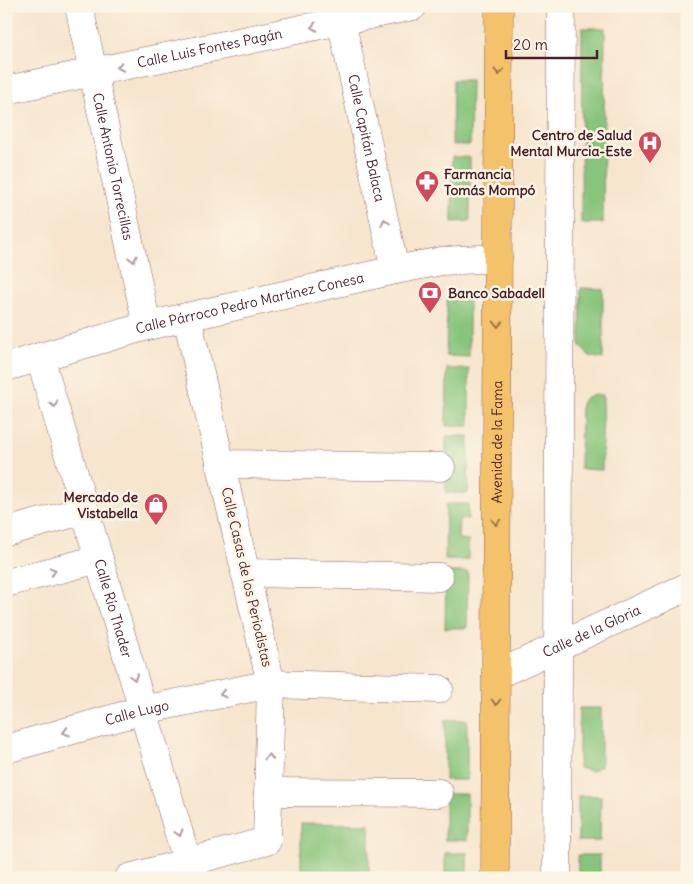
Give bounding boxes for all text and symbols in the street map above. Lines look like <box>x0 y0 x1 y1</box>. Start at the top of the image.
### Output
one-way arrow <box>309 21 318 32</box>
street label: Calle Luis Fontes Pagán <box>136 24 284 72</box>
scale bar <box>506 28 597 60</box>
text: 20 m <box>513 35 548 54</box>
one-way arrow <box>116 61 124 71</box>
one-way arrow <box>494 69 504 77</box>
street label: Calle Capitán Balaca <box>344 73 389 203</box>
street label: Calle Antonio Torrecillas <box>89 91 137 242</box>
place label: Centro de Salud Mental Murcia-Este <box>510 126 633 160</box>
hospital icon: Centro de Salud Mental Murcia-Este <box>637 130 663 164</box>
place label: Farmancia Tomás Mompó <box>444 165 536 199</box>
pharmacy icon: Farmancia Tomás Mompó <box>414 169 440 203</box>
one-way arrow <box>380 217 391 226</box>
one-way arrow <box>127 255 138 264</box>
street label: Calle Párroco Pedro Martínez Conesa <box>133 268 366 338</box>
bank icon: Banco Sabadell <box>417 280 443 314</box>
place label: Banco Sabadell <box>448 284 545 302</box>
one-way arrow <box>492 320 503 328</box>
street label: Avenida de la Fama <box>488 380 506 504</box>
one-way arrow <box>49 399 59 407</box>
street label: Calle Casas de los Periodistas <box>218 485 276 669</box>
place label: Mercado de Vistabella <box>64 488 138 522</box>
shop icon: Mercado de Vistabella <box>143 492 169 526</box>
one-way arrow <box>491 518 501 526</box>
street label: Calle Río Thader <box>90 557 136 660</box>
one-way arrow <box>48 566 57 577</box>
street label: Calle de la Gloria <box>540 601 643 661</box>
one-way arrow <box>128 673 138 681</box>
one-way arrow <box>219 688 228 699</box>
street label: Calle Lugo <box>103 696 171 729</box>
one-way arrow <box>491 698 501 706</box>
one-way arrow <box>61 726 70 737</box>
one-way arrow <box>264 753 274 760</box>
one-way arrow <box>174 829 184 837</box>

